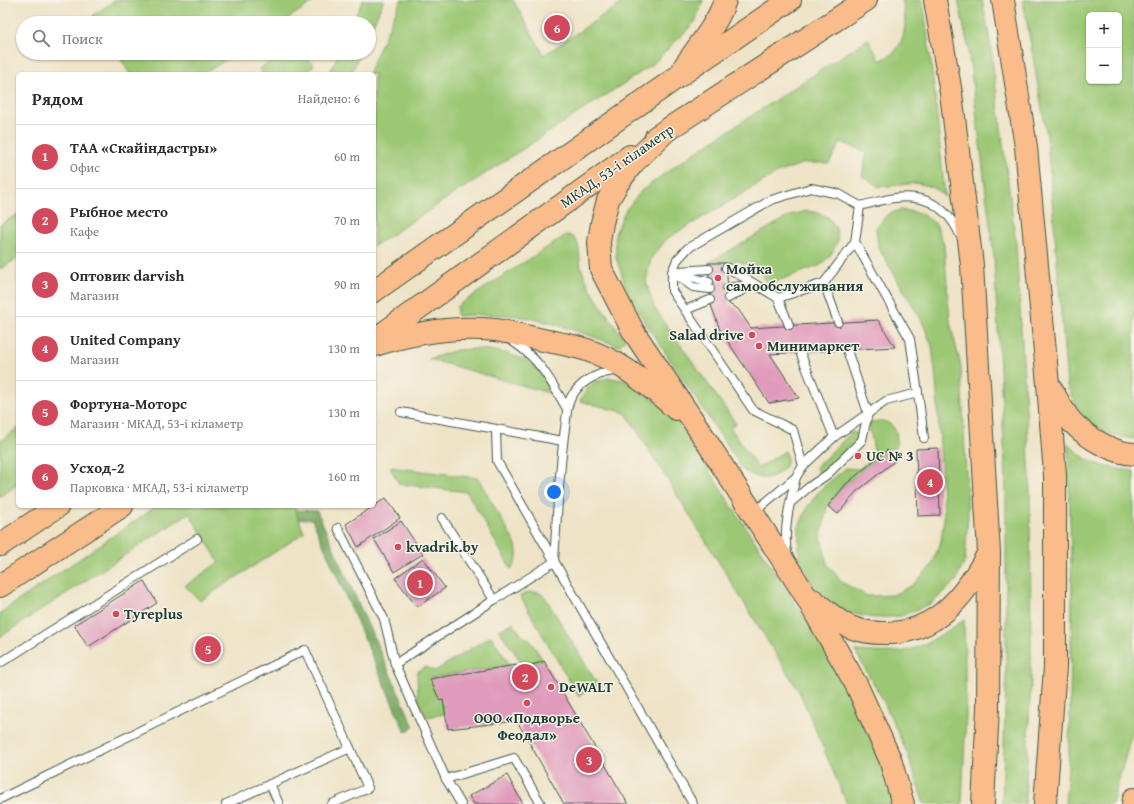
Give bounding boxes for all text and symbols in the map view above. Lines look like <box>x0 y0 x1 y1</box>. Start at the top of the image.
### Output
map controls <box>1086 12 1122 84</box>
button: + <box>1086 12 1122 48</box>
pin: 6 <box>544 13 570 43</box>
search box <box>16 16 376 60</box>
icon: search <box>30 27 52 49</box>
text: Поиск <box>62 28 103 49</box>
button: − <box>1086 48 1122 84</box>
text: Рядом <box>32 86 83 111</box>
text: Найдено: 6 <box>298 89 360 108</box>
street label: МКАД, 53-і кіламетр <box>556 118 678 213</box>
text: ТАА «Скайіндастры» <box>70 137 217 158</box>
text: 1 <box>42 147 48 166</box>
text: 60 m <box>334 147 360 166</box>
text: Офис <box>70 158 100 177</box>
text: Рыбное место <box>70 201 168 222</box>
text: 2 <box>42 211 48 230</box>
text: 70 m <box>334 211 360 230</box>
text: Кафе <box>70 222 99 241</box>
place label: Мойка самообслуживания <box>726 258 863 296</box>
text: Оптовик darvish <box>70 265 184 286</box>
marker: Мойка самообслуживания <box>713 273 723 283</box>
text: 3 <box>42 275 48 294</box>
text: 90 m <box>334 275 360 294</box>
text: Магазин <box>70 286 119 305</box>
place label: Salad drive <box>669 324 744 345</box>
text: United Company <box>70 329 181 350</box>
marker: Salad drive <box>747 330 757 340</box>
place label: Минимаркет <box>767 335 860 356</box>
text: 4 <box>42 339 48 358</box>
text: 130 m <box>328 339 360 358</box>
marker: Минимаркет <box>754 341 764 351</box>
text: Магазин <box>70 350 119 369</box>
text: Фортуна-Моторс <box>70 393 187 414</box>
text: 5 <box>42 403 48 422</box>
text: 130 m <box>328 403 360 422</box>
text: Магазин · МКАД, 53-і кіламетр <box>70 414 243 433</box>
place label: UC № 3 <box>866 445 914 466</box>
marker: UC № 3 <box>853 451 863 461</box>
text: Усход-2 <box>70 457 125 478</box>
text: 6 <box>42 467 48 486</box>
text: 160 m <box>328 467 360 486</box>
pin: 4 <box>917 467 943 497</box>
text: Парковка · МКАД, 53-і кіламетр <box>70 478 249 497</box>
your location <box>544 482 564 502</box>
place label: kvadrik.by <box>406 536 479 557</box>
marker: kvadrik.by <box>393 542 403 552</box>
pin: 1 <box>407 568 433 598</box>
place label: Tyreplus <box>124 603 183 624</box>
marker: Tyreplus <box>111 609 121 619</box>
pin: 5 <box>195 634 221 664</box>
pin: 2 <box>512 662 538 692</box>
place label: DeWALT <box>559 676 613 697</box>
marker: DeWALT <box>546 682 556 692</box>
marker: ООО «Подворье Феодал» <box>522 698 532 708</box>
place label: ООО «Подворье Феодал» <box>474 707 580 745</box>
pin: 3 <box>576 745 602 775</box>

